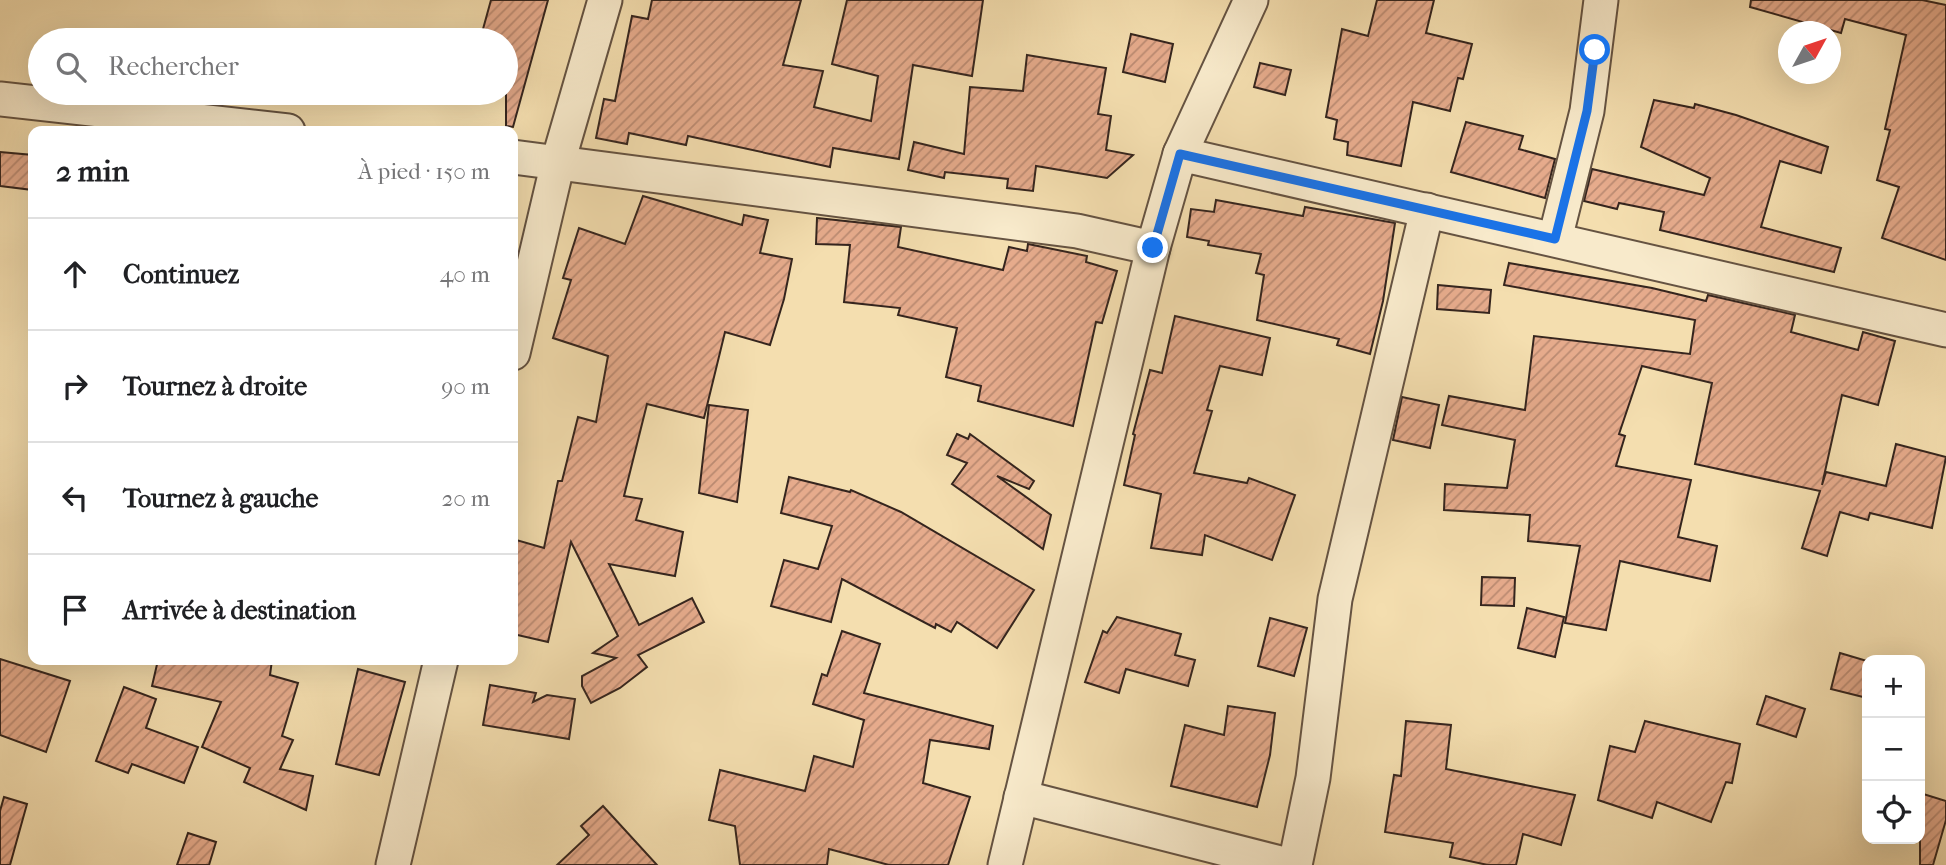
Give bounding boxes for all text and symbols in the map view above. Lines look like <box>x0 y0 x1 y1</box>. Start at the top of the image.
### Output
north arrow <box>1778 21 1841 84</box>
search box <box>28 28 518 105</box>
route start <box>1579 34 1610 65</box>
icon: search <box>52 48 90 86</box>
text: Rechercher <box>108 51 239 82</box>
text: 2 min <box>56 154 129 189</box>
text: À pied · 150 m <box>358 158 490 185</box>
route end <box>1137 232 1168 263</box>
icon: ahead <box>56 255 94 293</box>
text: Continuez <box>123 259 239 290</box>
text: 40 m <box>440 261 490 288</box>
icon: right <box>56 367 94 405</box>
text: Tournez à droite <box>123 371 307 402</box>
text: 90 m <box>441 373 490 400</box>
icon: left <box>56 479 94 517</box>
text: Tournez à gauche <box>123 483 318 514</box>
text: 20 m <box>441 485 490 512</box>
icon: arrive <box>56 591 94 629</box>
text: Arrivée à destination <box>123 595 356 626</box>
map controls <box>1862 655 1925 844</box>
button: + <box>1862 655 1925 718</box>
button: − <box>1862 718 1925 781</box>
button: locate <box>1862 781 1925 844</box>

